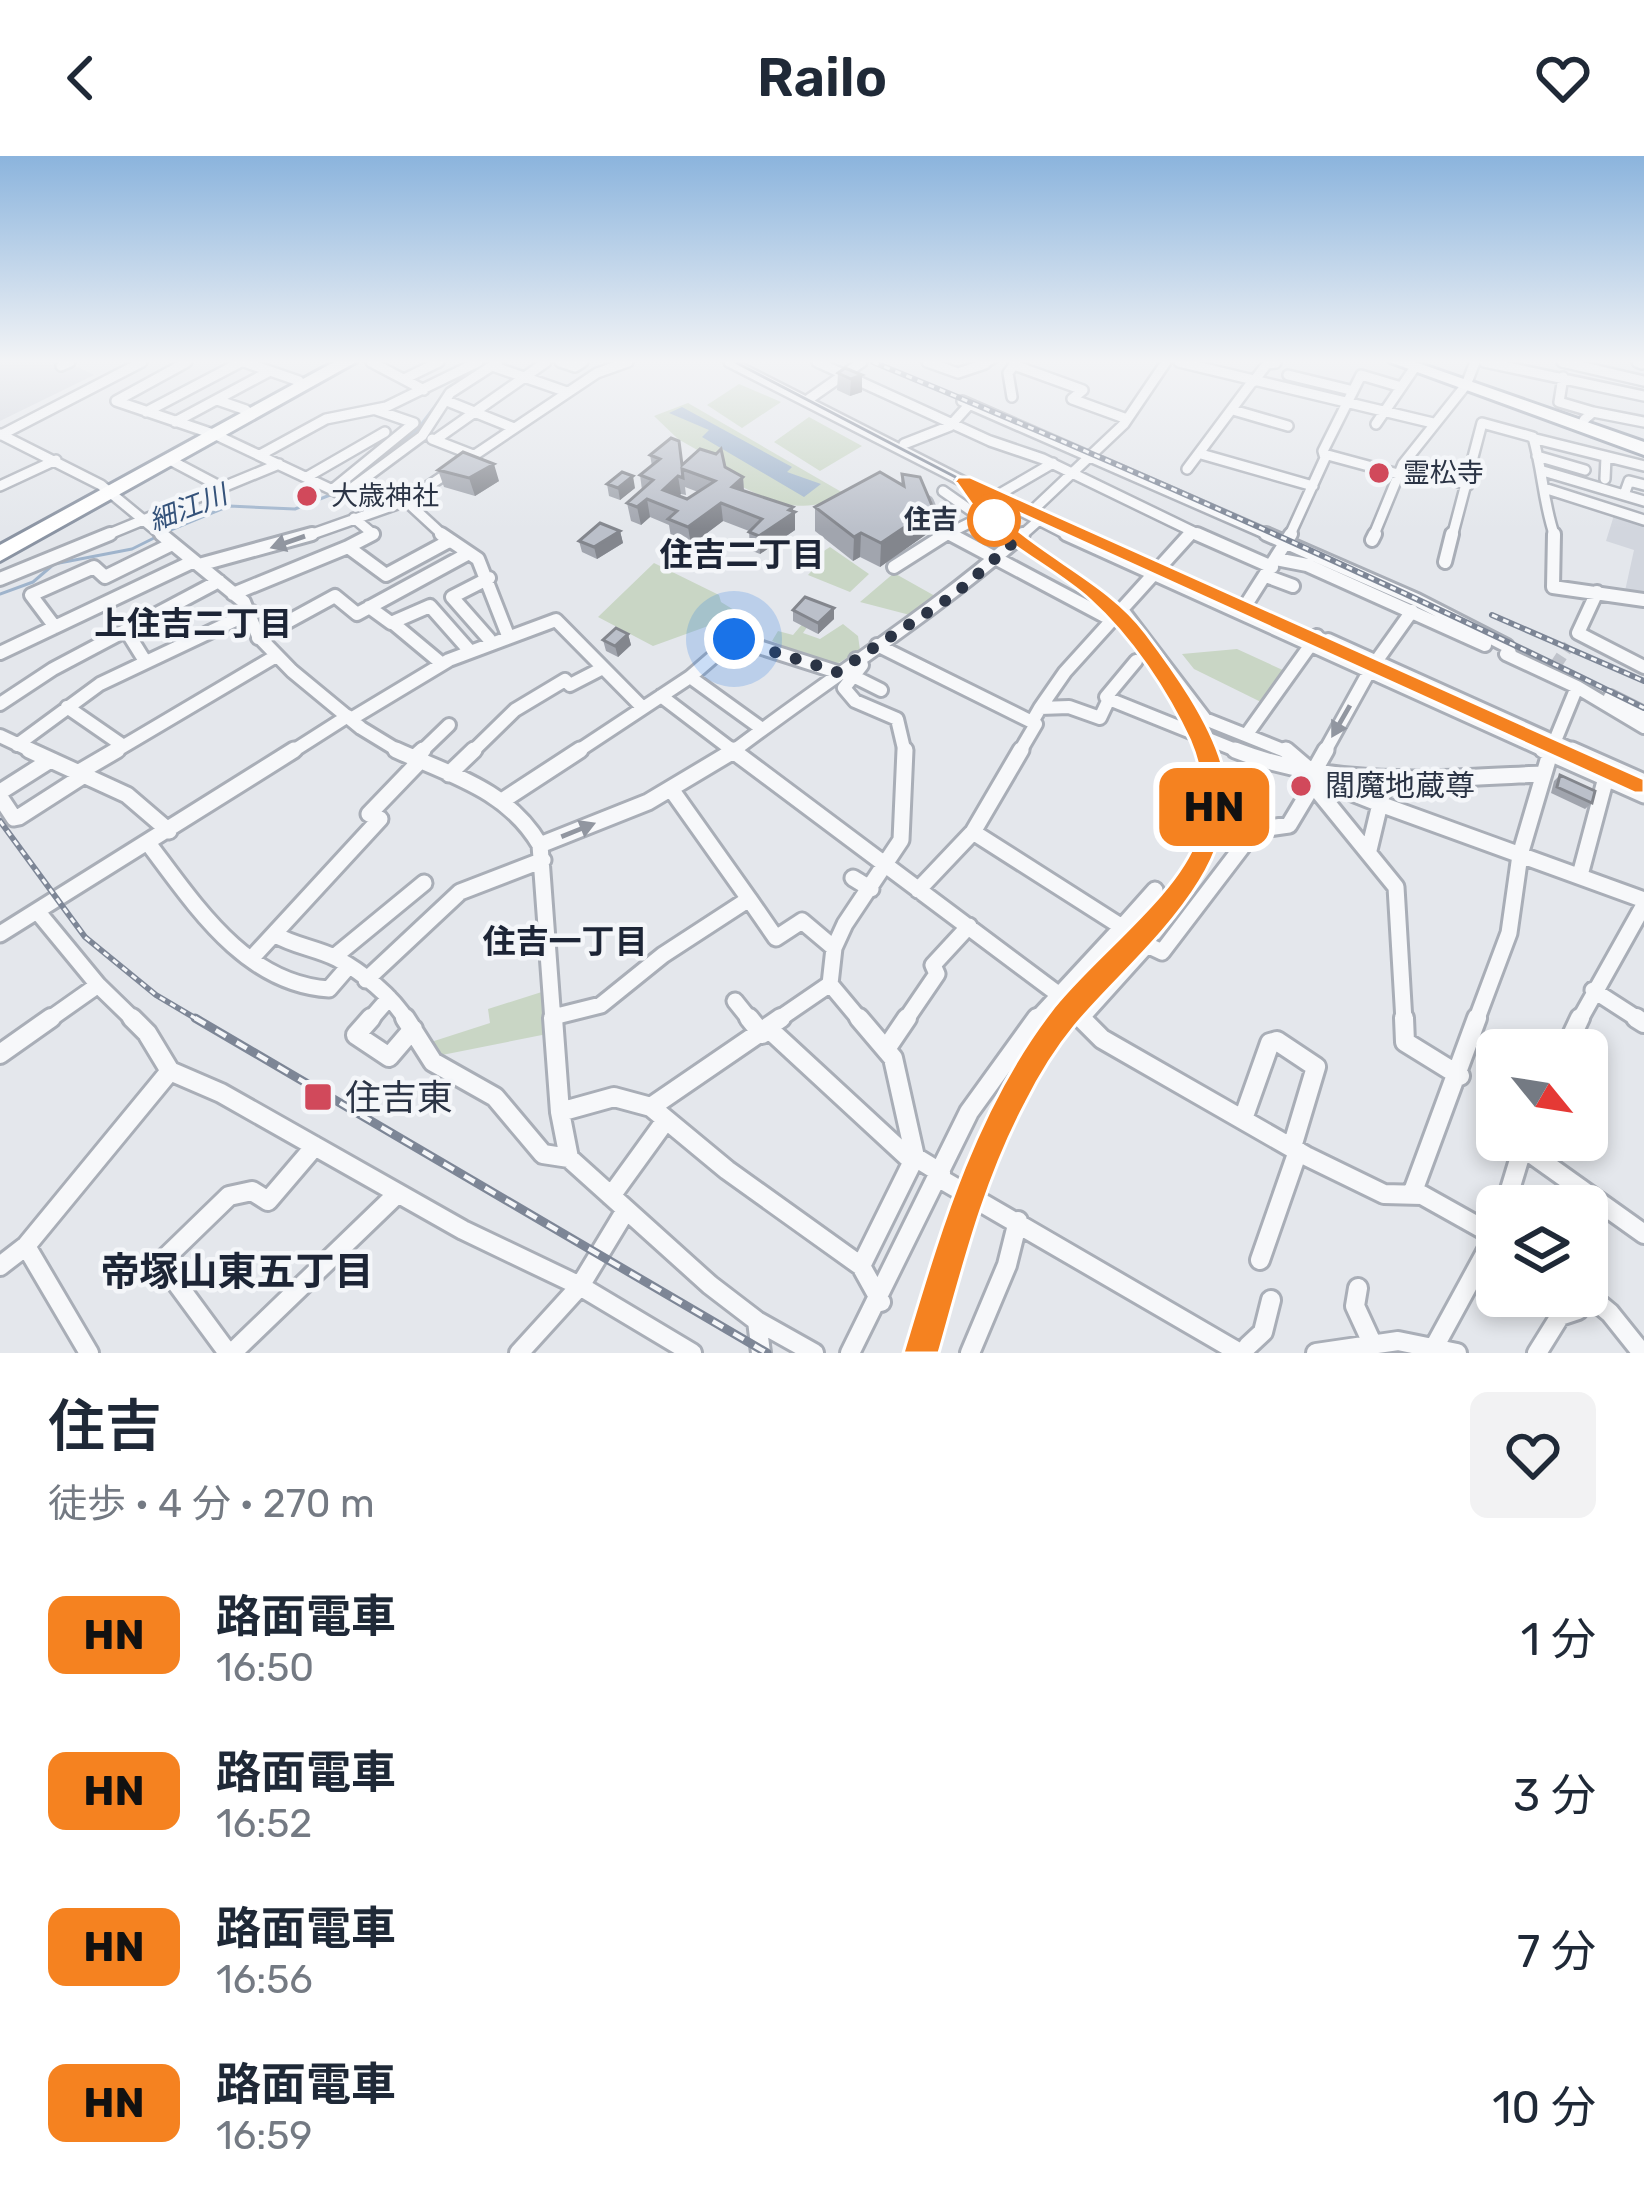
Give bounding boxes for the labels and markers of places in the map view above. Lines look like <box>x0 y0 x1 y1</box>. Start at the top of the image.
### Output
place label: 霊松寺 <box>1403 457 1484 489</box>
marker: 霊松寺 <box>1366 460 1392 486</box>
place label: 大歳神社 <box>331 480 439 512</box>
marker: 大歳神社 <box>294 483 320 509</box>
marker: 住吉 <box>969 495 1019 545</box>
place label: 住吉 <box>904 504 958 536</box>
place label: 閻魔地蔵尊 <box>1325 768 1475 804</box>
marker: 閻魔地蔵尊 <box>1288 773 1314 799</box>
place label: 住吉東 <box>345 1076 453 1119</box>
marker: 住吉東 <box>302 1081 334 1113</box>

